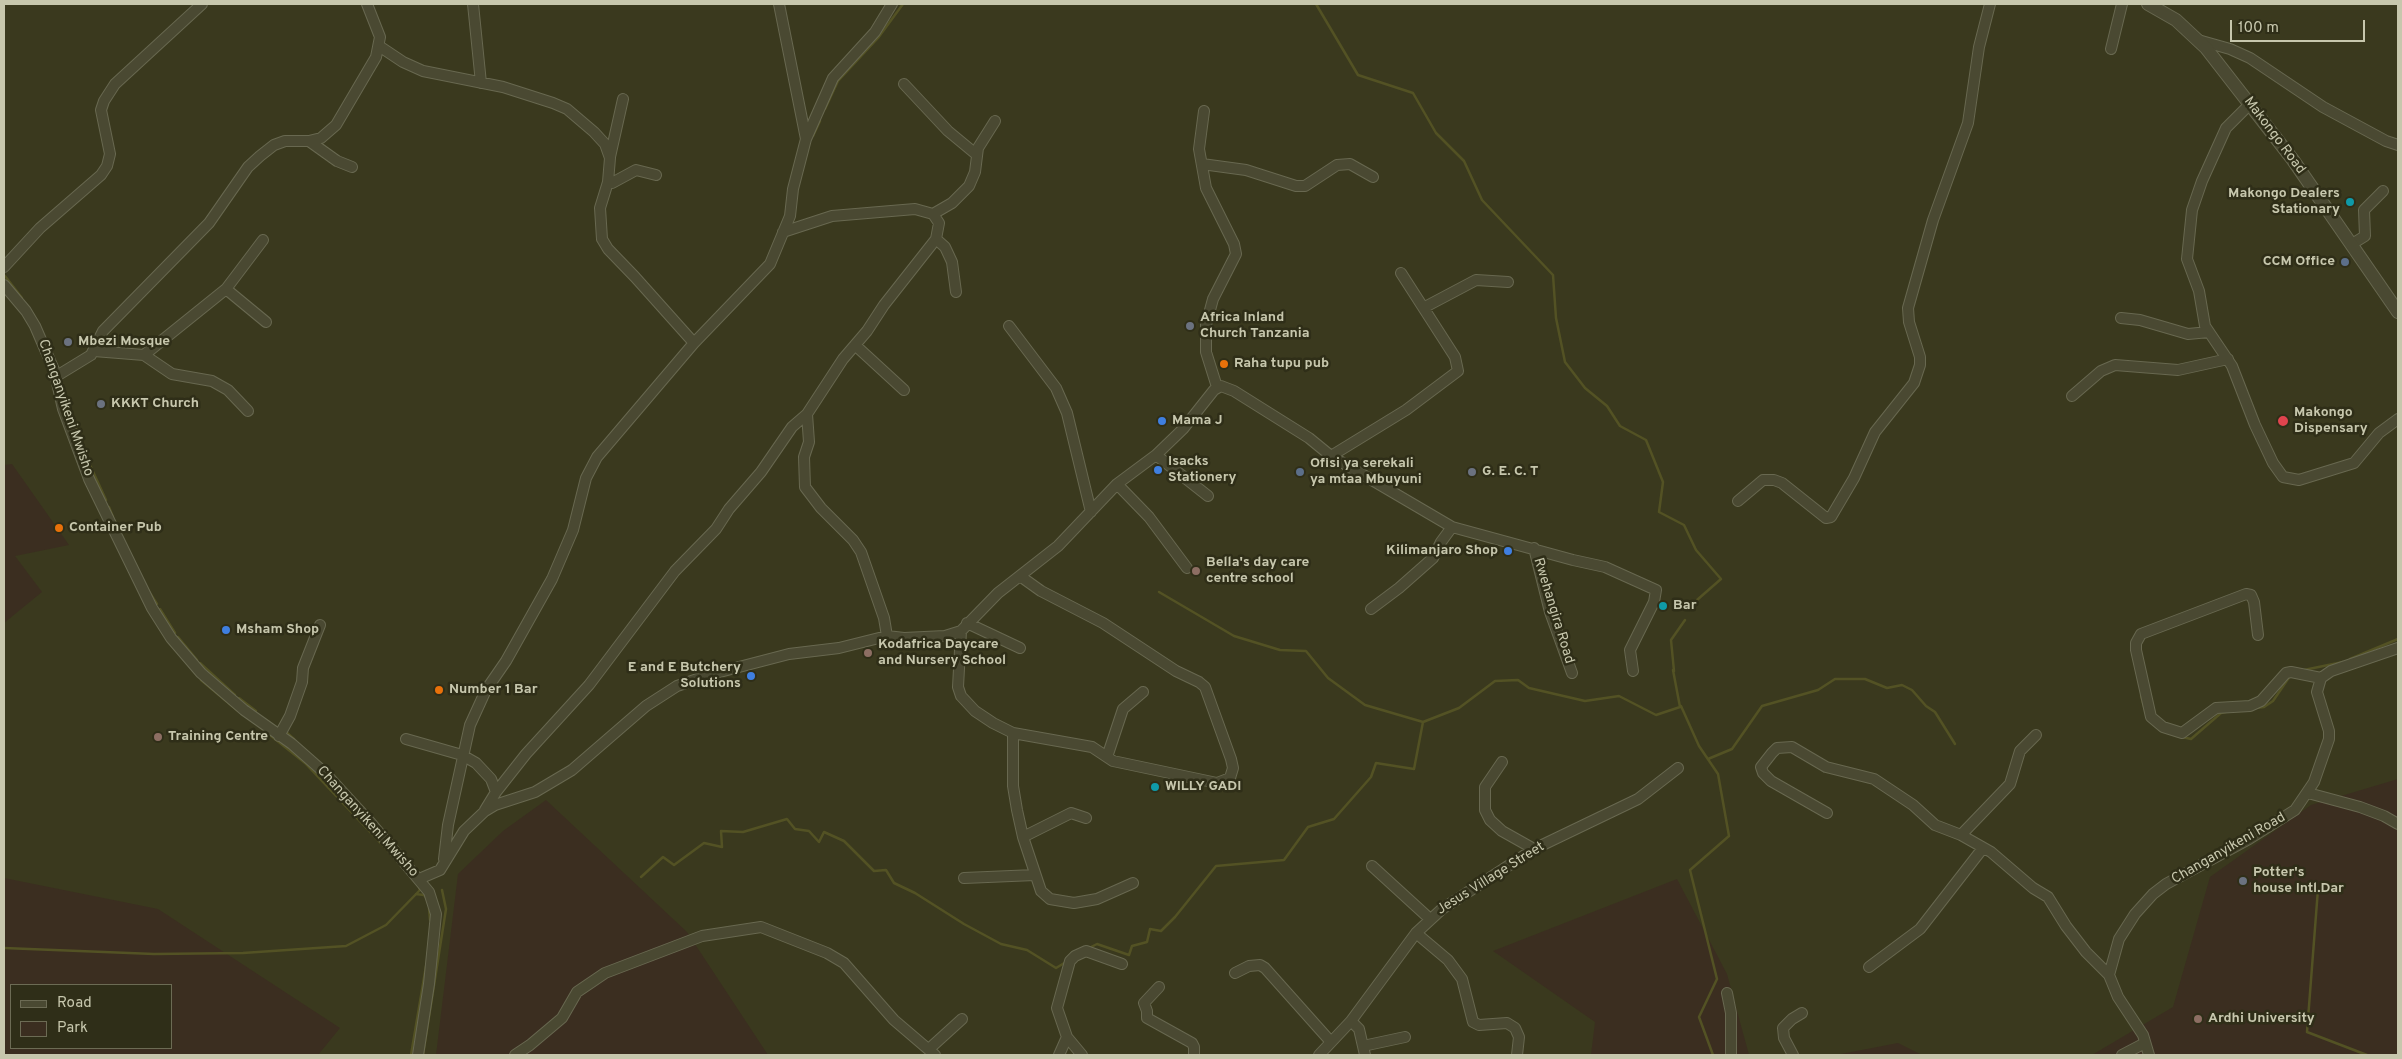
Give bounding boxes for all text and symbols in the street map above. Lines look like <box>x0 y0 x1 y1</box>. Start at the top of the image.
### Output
scale bar <box>2232 10 2367 42</box>
text: 100 m <box>2238 19 2279 38</box>
street label: Makongo Road <box>2239 94 2309 178</box>
place label: Makongo Dealers Stationary <box>2228 186 2340 218</box>
marker: Makongo Dealers Stationary <box>2344 196 2356 208</box>
place label: CCM Office <box>2263 254 2335 270</box>
marker: CCM Office <box>2339 256 2351 268</box>
place label: Africa Inland Church Tanzania <box>1200 310 1310 342</box>
marker: Africa Inland Church Tanzania <box>1184 320 1196 332</box>
place label: Mbezi Mosque <box>78 334 170 350</box>
marker: Mbezi Mosque <box>62 336 74 348</box>
street label: Changanyikeni Mwisho <box>34 337 96 479</box>
place label: Raha tupu pub <box>1234 356 1329 372</box>
marker: Raha tupu pub <box>1218 358 1230 370</box>
place label: KKKT Church <box>111 396 199 412</box>
marker: KKKT Church <box>95 398 107 410</box>
place label: Makongo Dispensary <box>2294 405 2368 438</box>
place label: Mama J <box>1172 413 1223 429</box>
marker: Makongo Dispensary <box>2276 414 2290 428</box>
marker: Mama J <box>1156 415 1168 427</box>
place label: Isacks Stationery <box>1168 454 1237 487</box>
place label: Ofisi ya serekali ya mtaa Mbuyuni <box>1310 456 1422 488</box>
marker: Isacks Stationery <box>1152 464 1164 476</box>
place label: G. E. C. T <box>1482 464 1538 480</box>
marker: Ofisi ya serekali ya mtaa Mbuyuni <box>1294 466 1306 478</box>
marker: G. E. C. T <box>1466 466 1478 478</box>
place label: Container Pub <box>69 520 162 536</box>
marker: Container Pub <box>53 522 65 534</box>
place label: Kilimanjaro Shop <box>1386 543 1498 559</box>
marker: Kilimanjaro Shop <box>1502 545 1514 557</box>
place label: Bella's day care centre school <box>1206 555 1309 588</box>
street label: Rwehangira Road <box>1529 556 1577 666</box>
marker: Bella's day care centre school <box>1190 565 1202 577</box>
place label: Bar <box>1673 598 1696 614</box>
marker: Bar <box>1657 600 1669 612</box>
place label: Msham Shop <box>236 622 319 638</box>
marker: Msham Shop <box>220 624 232 636</box>
place label: Kodafrica Daycare and Nursery School <box>878 637 1006 670</box>
marker: Kodafrica Daycare and Nursery School <box>862 647 874 659</box>
place label: E and E Butchery Solutions <box>628 660 741 692</box>
marker: E and E Butchery Solutions <box>745 670 757 682</box>
place label: Number 1 Bar <box>449 682 538 698</box>
marker: Number 1 Bar <box>433 684 445 696</box>
place label: Training Centre <box>168 729 268 745</box>
marker: Training Centre <box>152 731 164 743</box>
street label: Changanyikeni Mwisho <box>313 763 421 881</box>
place label: WILLY GADI <box>1165 779 1241 795</box>
marker: WILLY GADI <box>1149 781 1161 793</box>
street label: Changanyikeni Road <box>2169 810 2289 888</box>
street label: Jesus Village Street <box>1434 839 1548 919</box>
place label: Potter's house Intl.Dar <box>2253 865 2344 898</box>
marker: Potter's house Intl.Dar <box>2237 875 2249 887</box>
legend <box>10 984 172 1049</box>
text: Road <box>57 994 92 1013</box>
place label: Ardhi University <box>2208 1011 2315 1027</box>
marker: Ardhi University <box>2192 1013 2204 1025</box>
text: Park <box>57 1019 88 1038</box>

